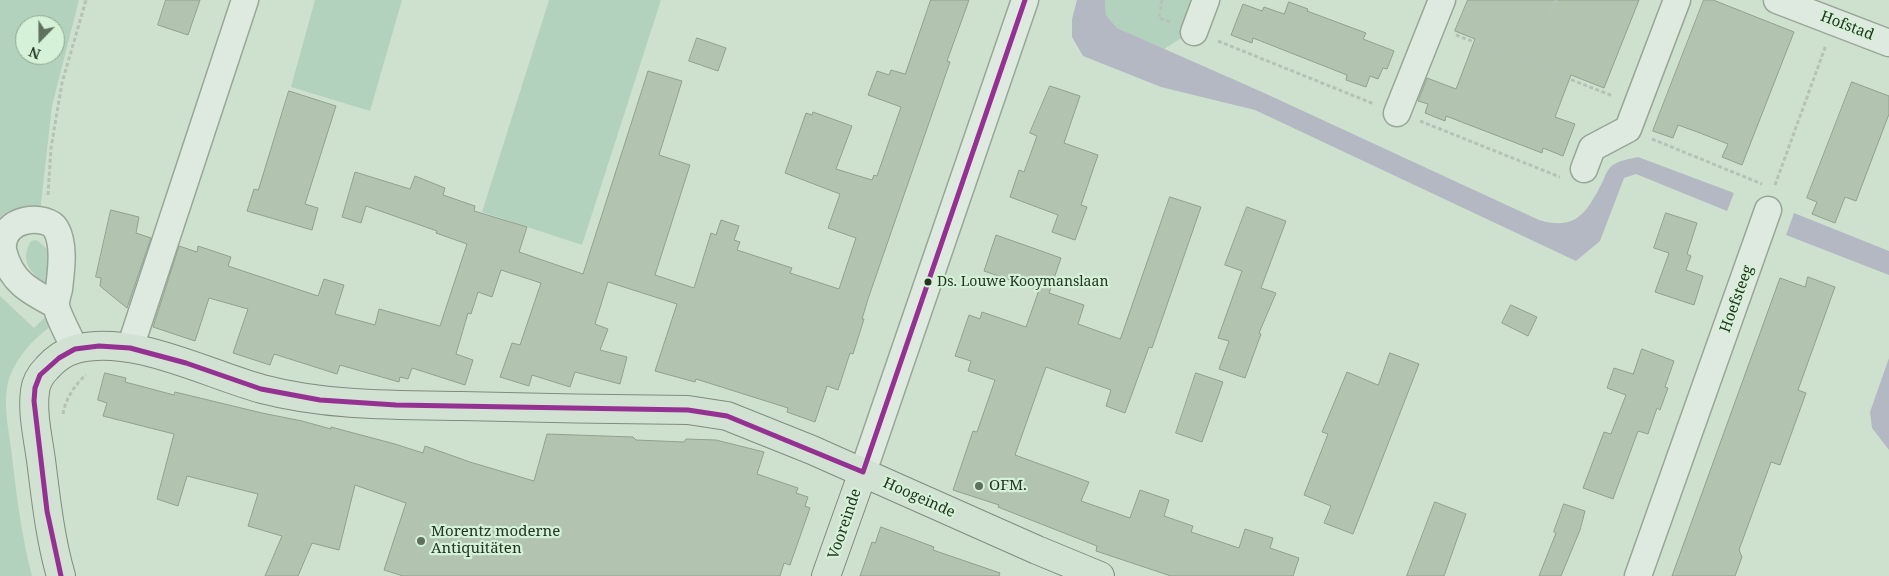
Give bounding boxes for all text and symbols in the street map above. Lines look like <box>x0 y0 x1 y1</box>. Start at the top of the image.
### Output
street label: Hofstad <box>1818 8 1876 44</box>
north arrow <box>15 15 65 65</box>
text: N <box>26 43 43 64</box>
street label: Hoefsteeg <box>1717 263 1757 335</box>
place label: Ds. Louwe Kooymanslaan <box>937 274 1108 290</box>
marker: Ds. Louwe Kooymanslaan <box>923 277 933 287</box>
street label: Hoogeinde <box>880 474 958 522</box>
place label: OFM. <box>989 477 1027 495</box>
marker: OFM. <box>973 480 985 492</box>
street label: Vooreinde <box>825 486 865 562</box>
place label: Morentz moderne Antiquitäten <box>431 523 560 558</box>
marker: Morentz moderne Antiquitäten <box>415 535 427 547</box>

